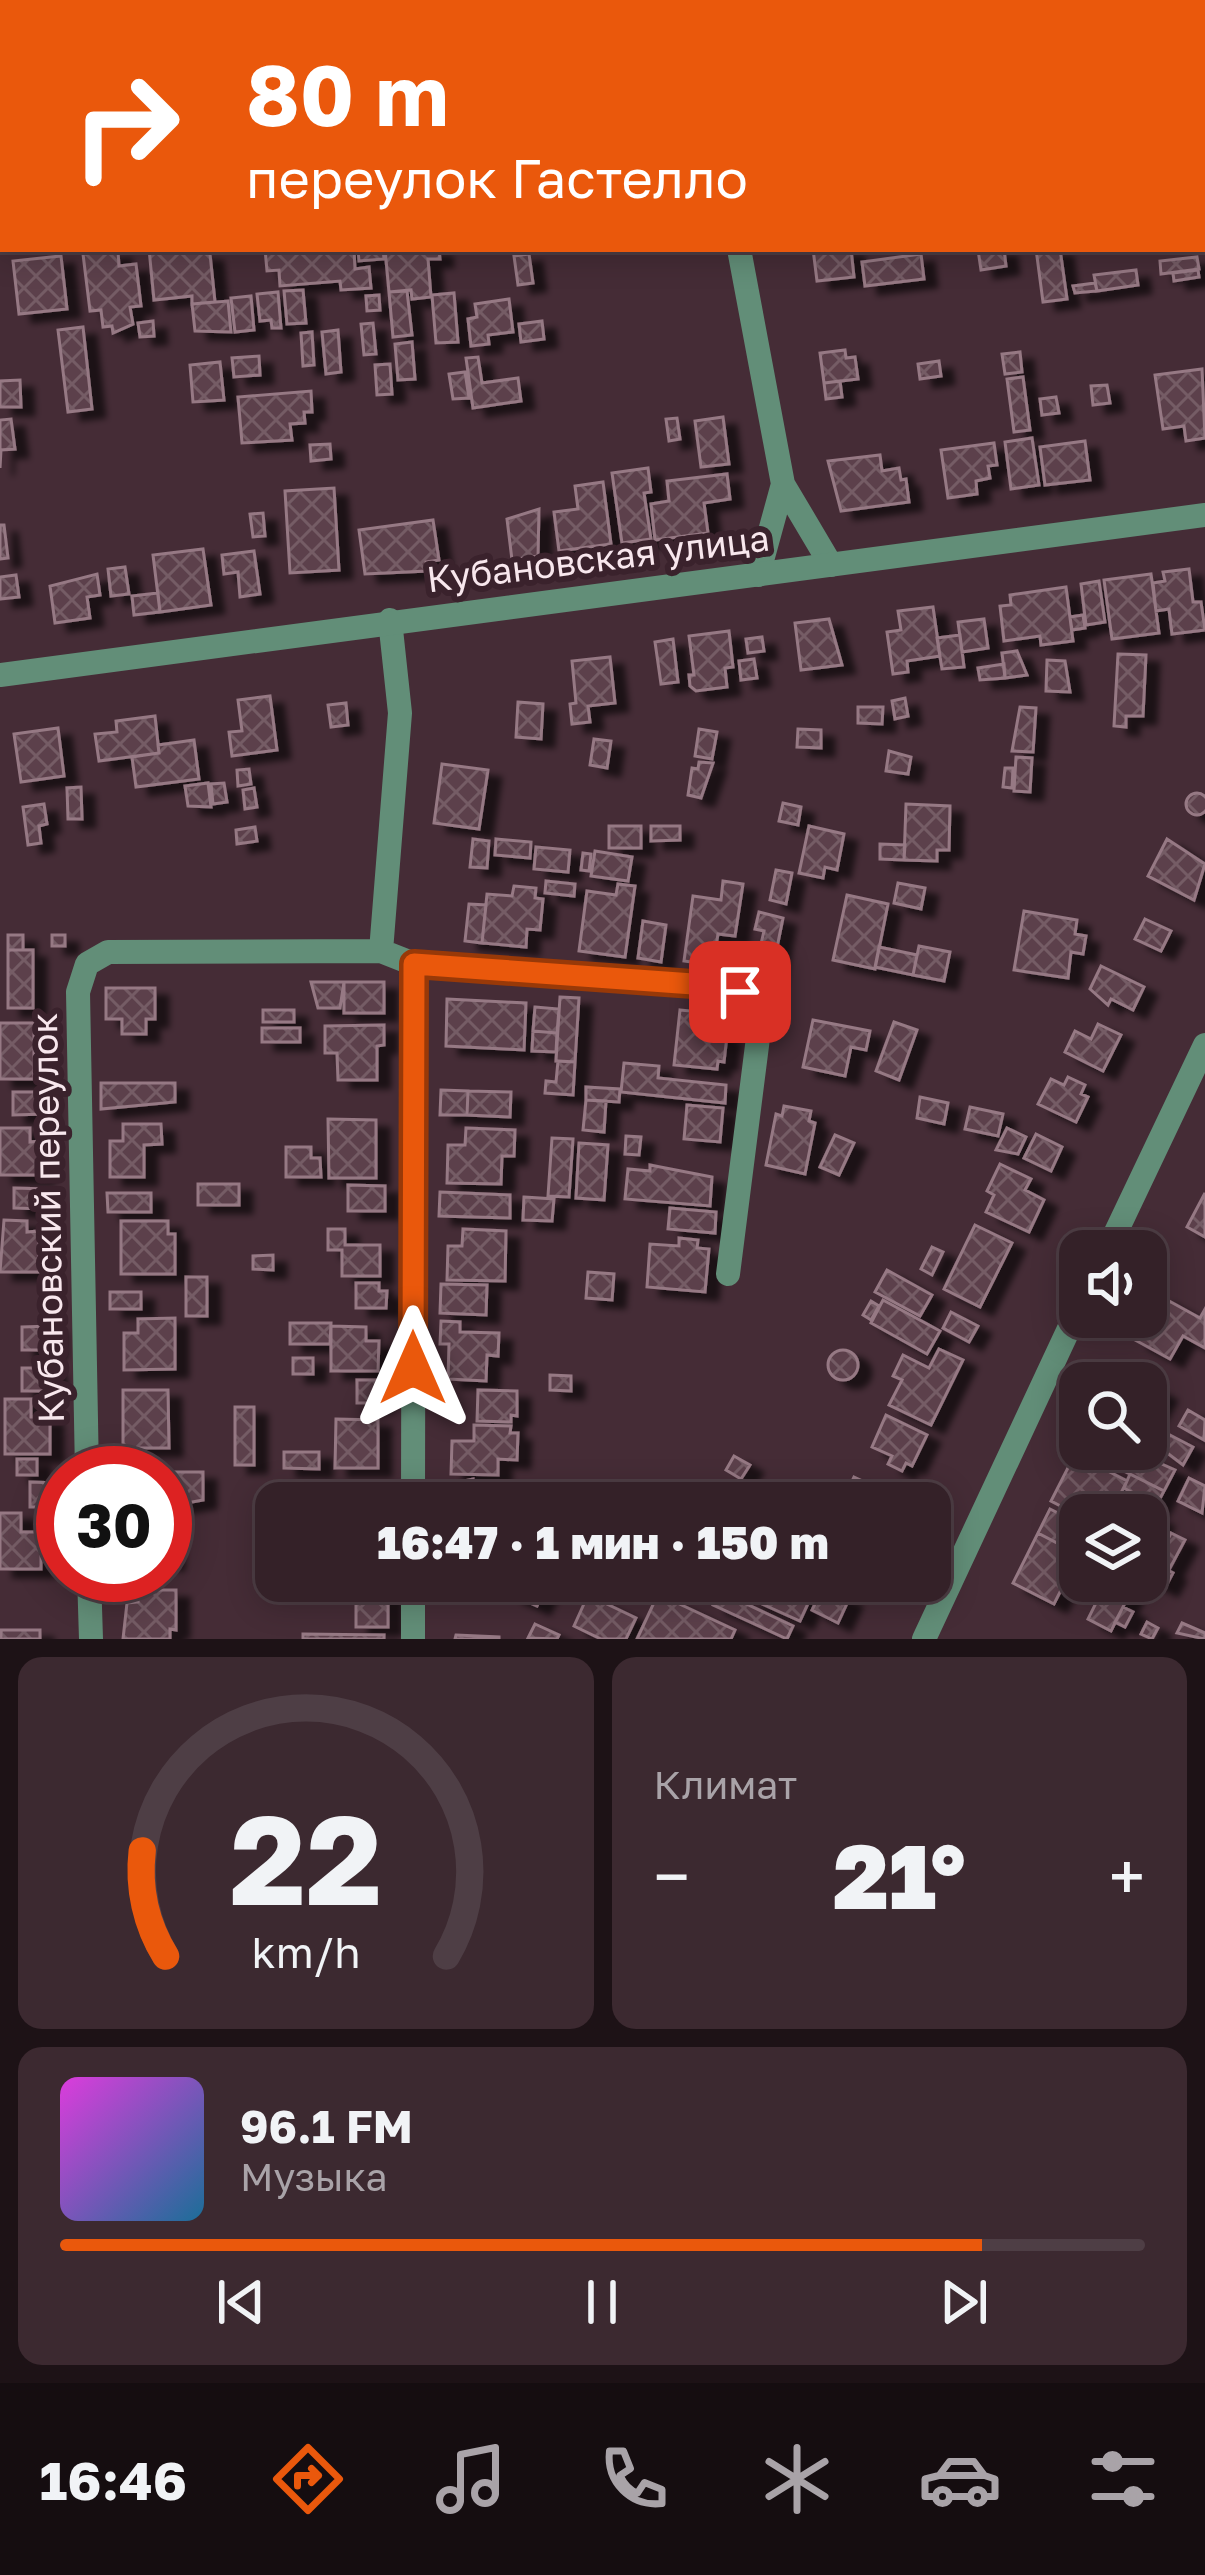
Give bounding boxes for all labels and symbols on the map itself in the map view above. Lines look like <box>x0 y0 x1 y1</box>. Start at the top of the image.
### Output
street label: Кубановская улица <box>424 516 772 600</box>
pin <box>689 941 791 1043</box>
street label: Кубановский переулок <box>22 1012 72 1424</box>
position arrow <box>350 1305 476 1431</box>
speed limit sign: 30 <box>36 1446 192 1602</box>

